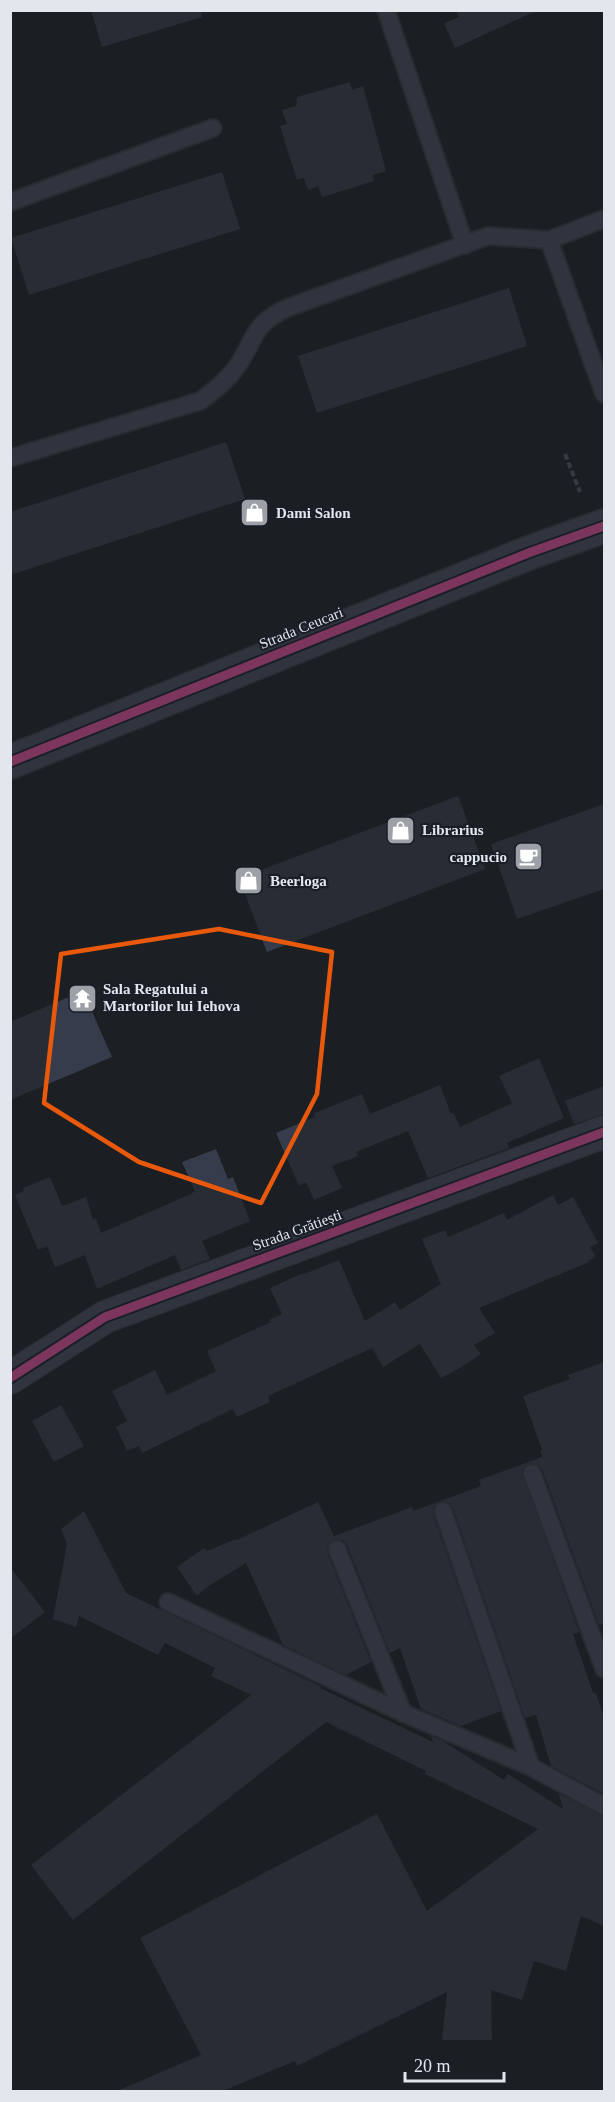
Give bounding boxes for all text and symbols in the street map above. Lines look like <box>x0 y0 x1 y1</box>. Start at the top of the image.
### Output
shop icon: Dami Salon <box>239 497 271 529</box>
place label: Dami Salon <box>276 505 351 521</box>
street label: Strada Ceucari <box>257 604 345 652</box>
shop icon: Librarius <box>385 814 417 846</box>
place label: Librarius <box>422 822 484 838</box>
cafe icon: cappucio <box>512 841 544 873</box>
place label: cappucio <box>449 849 507 865</box>
shop icon: Beerloga <box>233 865 265 897</box>
place label: Beerloga <box>270 873 327 889</box>
place label: Sala Regatului a Martorilor lui Iehova <box>103 981 241 1014</box>
temple icon: Sala Regatului a Martorilor lui Iehova <box>66 982 98 1014</box>
street label: Strada Grătiești <box>250 1206 344 1254</box>
scale bar <box>405 2045 504 2083</box>
text: 20 m <box>414 2056 451 2076</box>

